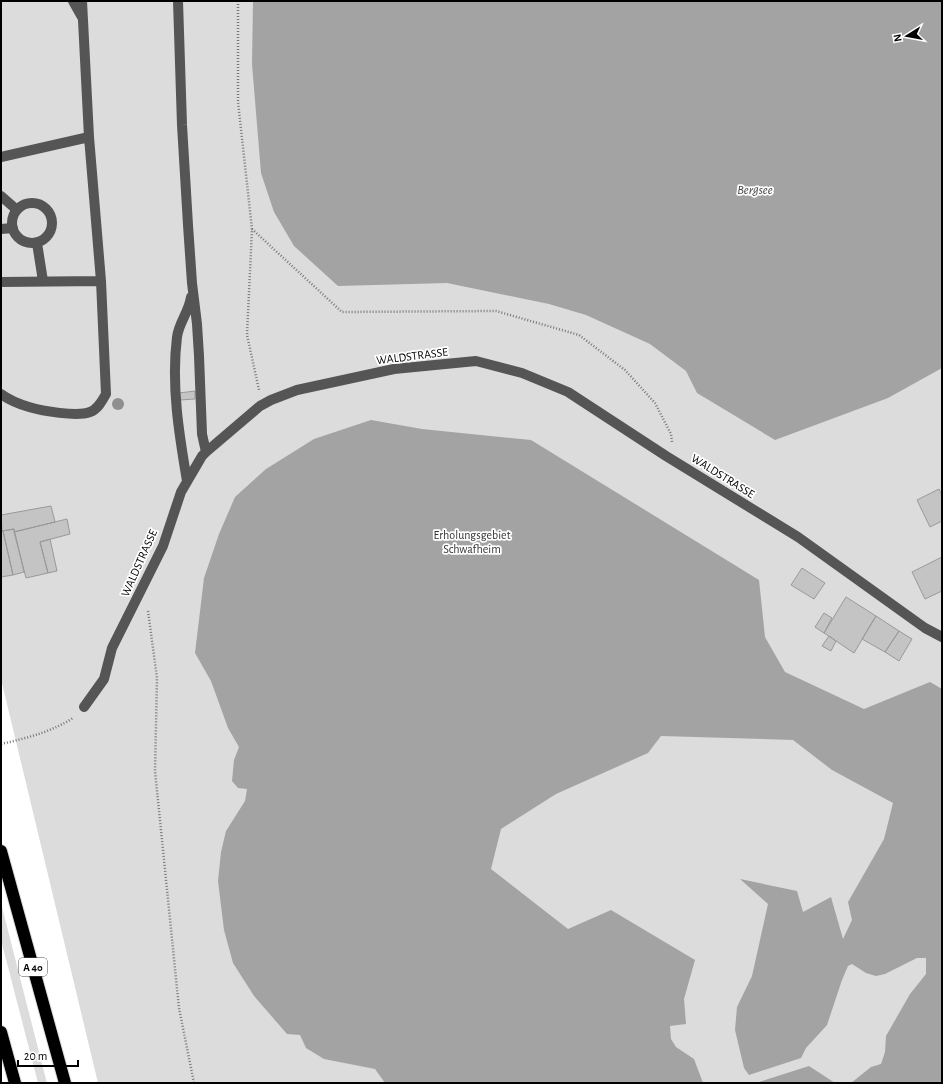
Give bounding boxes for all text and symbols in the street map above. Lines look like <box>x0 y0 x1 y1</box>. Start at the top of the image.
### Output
north arrow <box>887 16 927 56</box>
text: N <box>892 33 904 43</box>
water label: Bergsee <box>737 184 773 197</box>
street label: WALDSTRASSE <box>375 346 449 366</box>
street label: WALDSTRASSE <box>689 452 757 500</box>
street label: WALDSTRASSE <box>119 527 159 598</box>
park label: Erholungsgebiet Schwafheim <box>434 529 511 555</box>
road number: A 40 <box>19 958 47 976</box>
scale bar <box>18 1042 78 1068</box>
text: 20 m <box>24 1050 47 1062</box>

